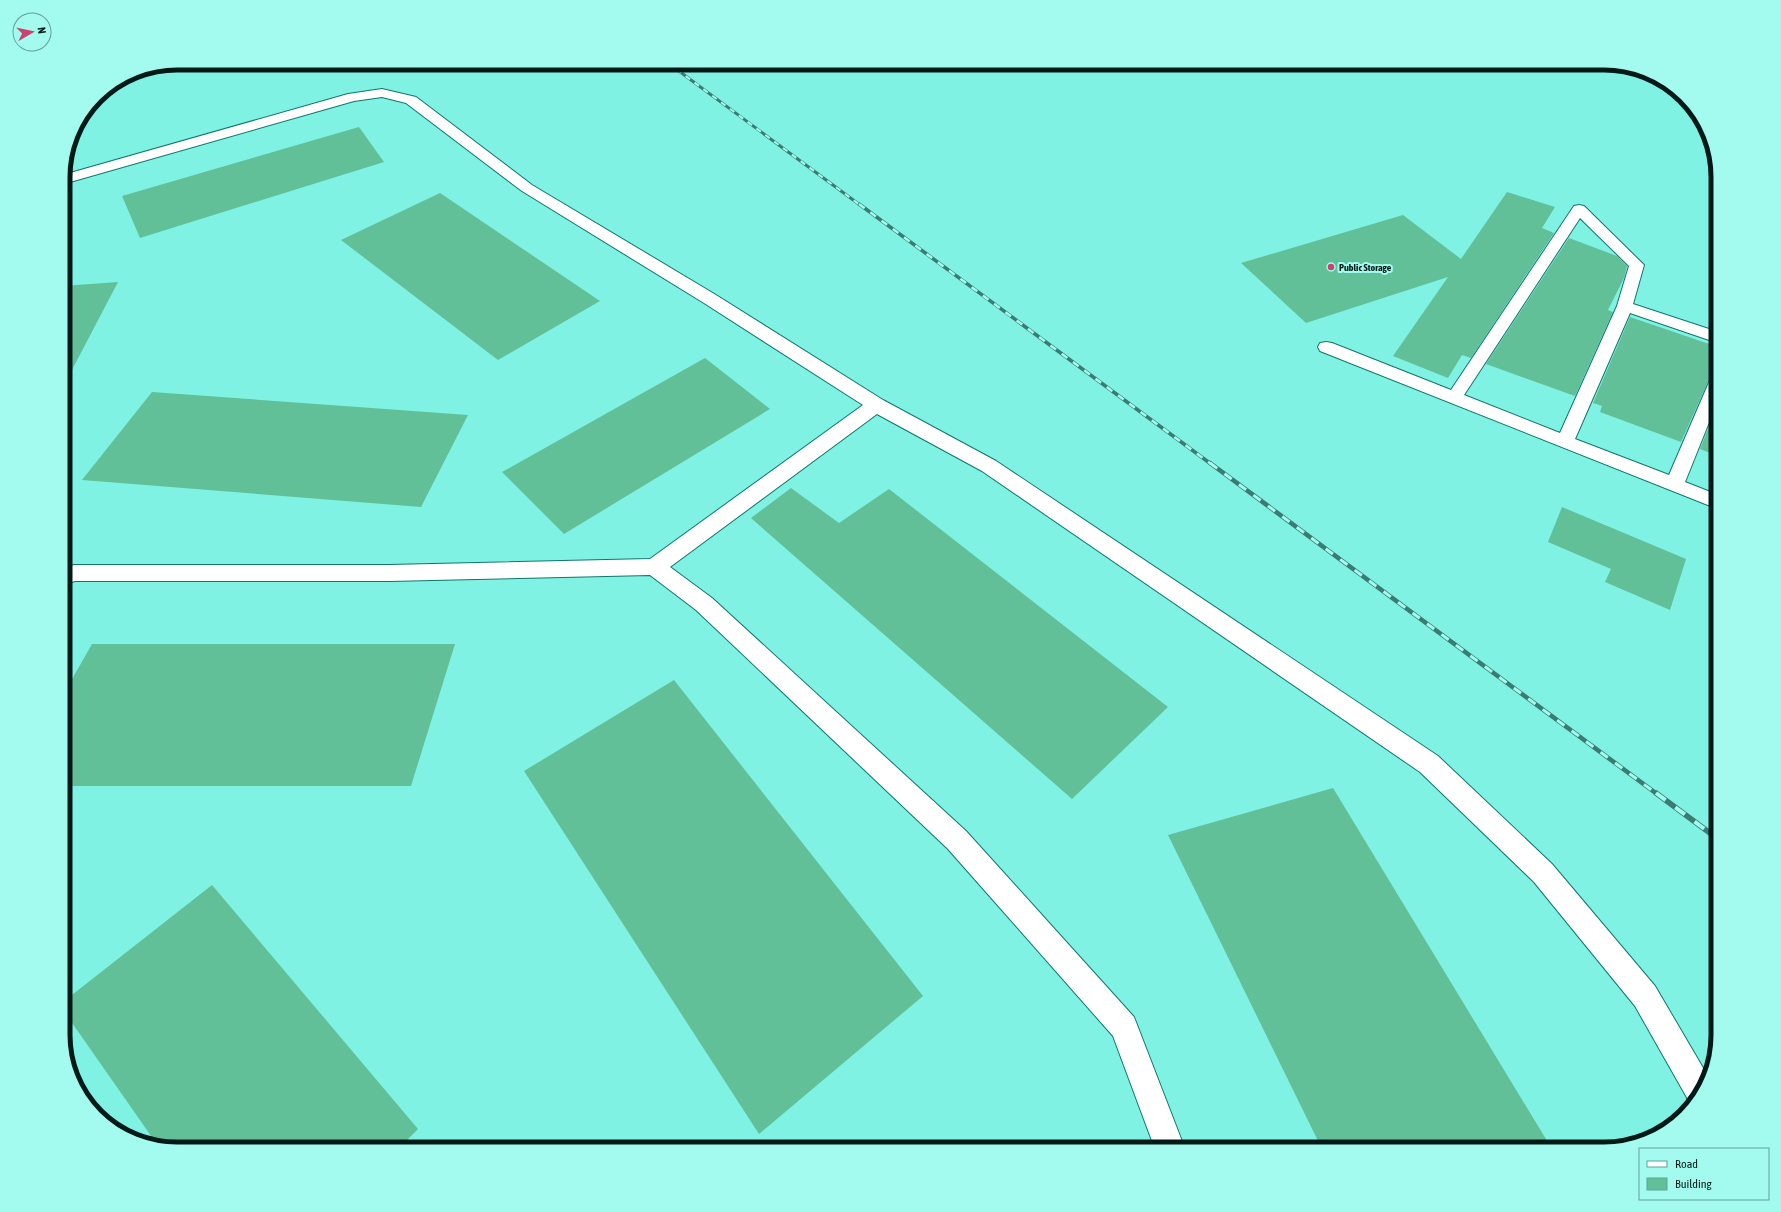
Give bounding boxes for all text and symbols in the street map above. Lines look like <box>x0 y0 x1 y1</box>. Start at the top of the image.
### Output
north arrow <box>12 12 52 52</box>
text: N <box>35 26 48 35</box>
marker: Public Storage <box>1326 262 1336 272</box>
place label: Public Storage <box>1339 262 1392 273</box>
legend <box>1639 1148 1769 1200</box>
text: Road <box>1675 1157 1698 1171</box>
text: Building <box>1675 1177 1713 1191</box>

